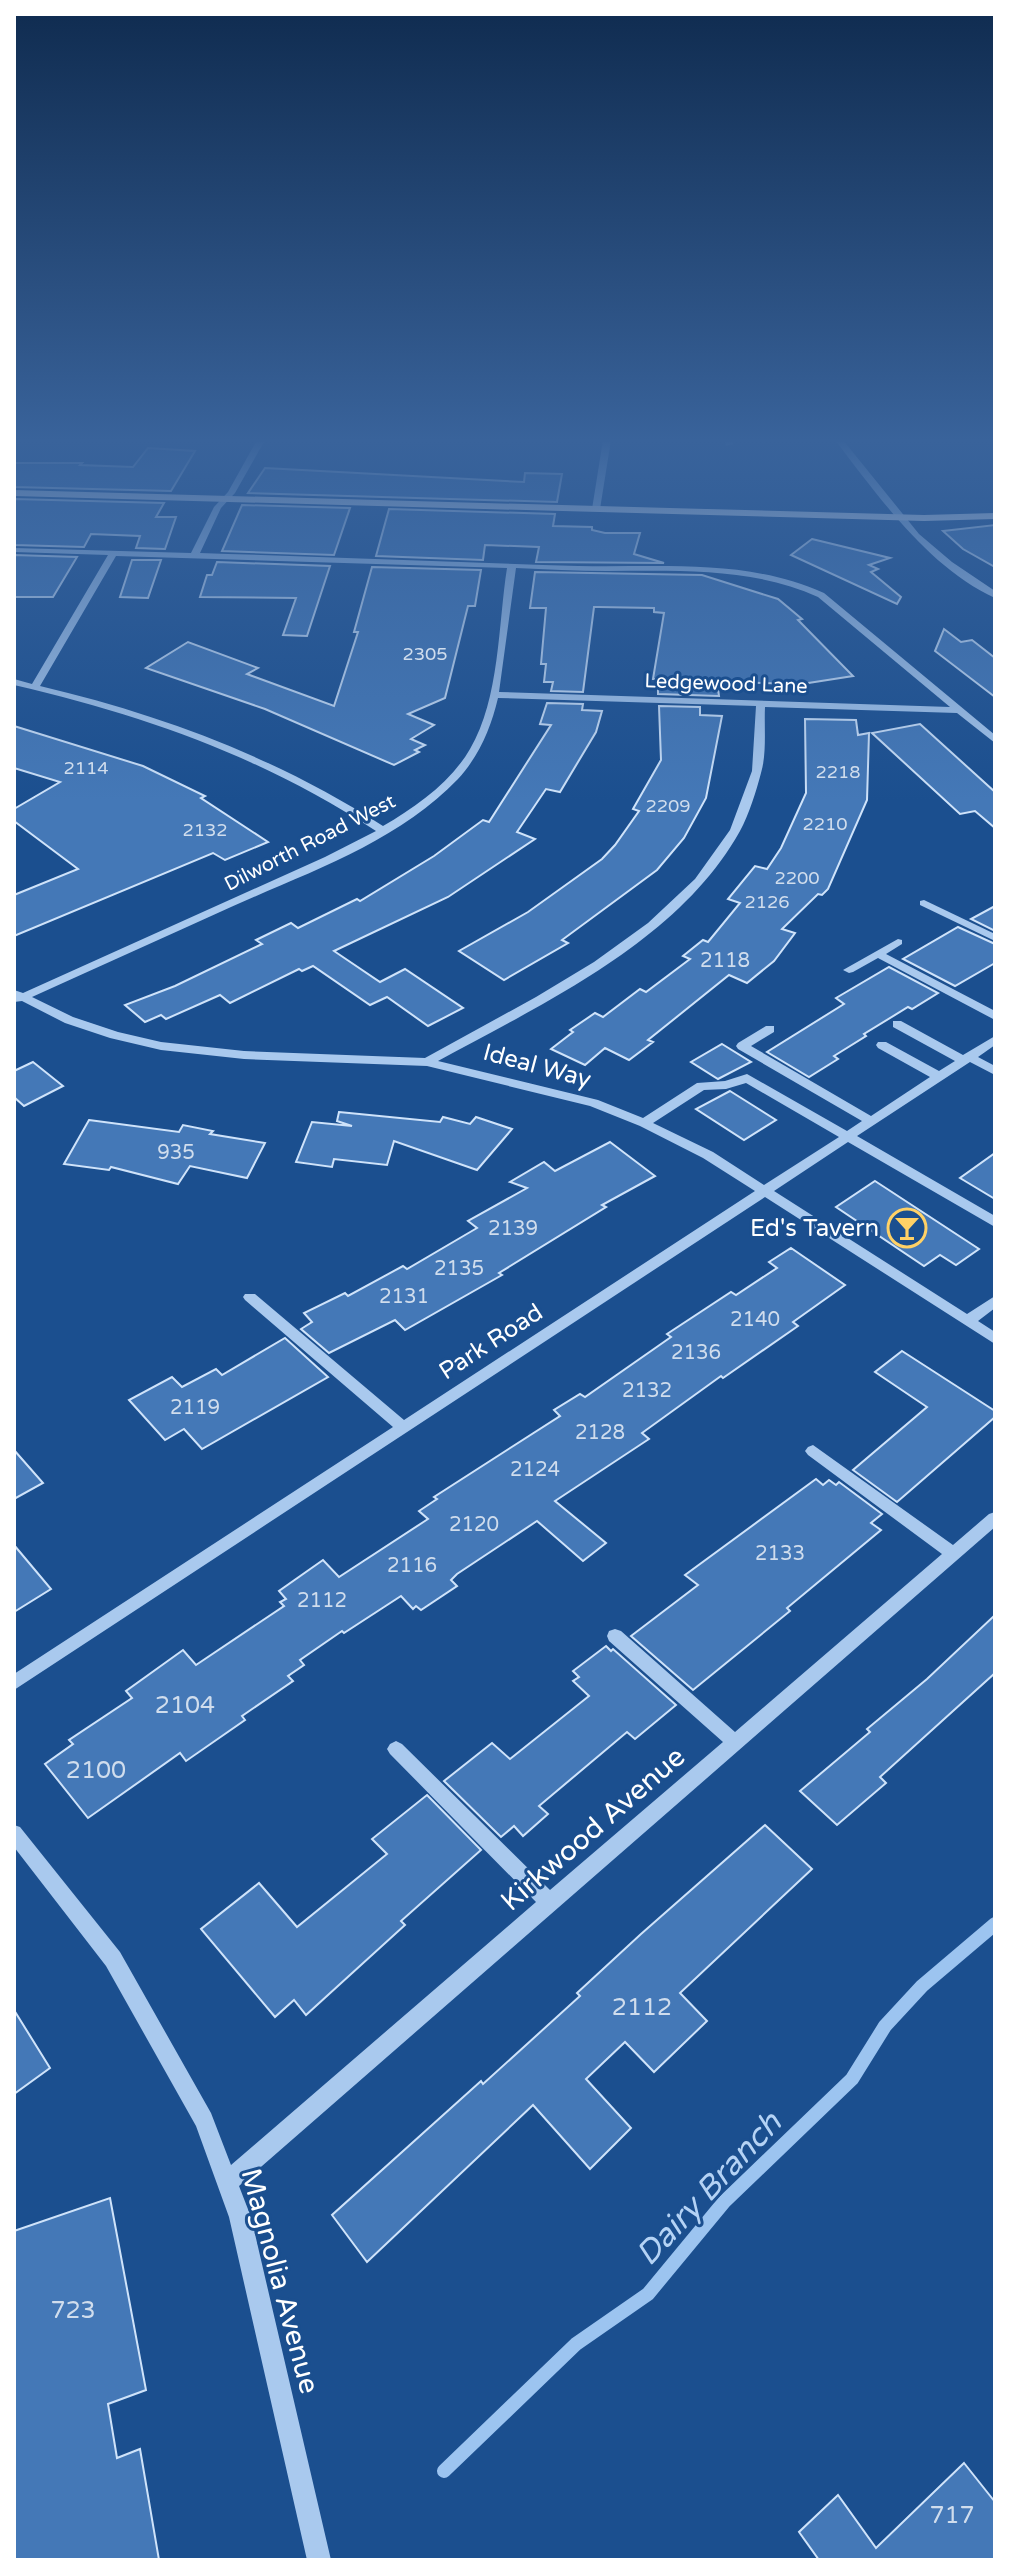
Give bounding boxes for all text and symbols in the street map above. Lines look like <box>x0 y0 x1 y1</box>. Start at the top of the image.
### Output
house number: 2305 <box>402 643 448 665</box>
street label: Ledgewood Lane <box>644 669 808 699</box>
house number: 2114 <box>63 757 109 779</box>
house number: 2218 <box>815 761 861 783</box>
street label: Dilworth Road West <box>221 789 400 897</box>
house number: 2209 <box>645 795 691 817</box>
house number: 2210 <box>802 813 848 835</box>
house number: 2132 <box>182 819 228 841</box>
house number: 2200 <box>774 867 820 889</box>
house number: 2126 <box>744 891 790 913</box>
house number: 2118 <box>700 949 750 973</box>
street label: Ideal Way <box>480 1038 594 1094</box>
house number: 935 <box>157 1141 195 1165</box>
bar icon: Ed's Tavern <box>886 1207 928 1249</box>
place label: Ed's Tavern <box>750 1214 879 1243</box>
house number: 2139 <box>488 1217 538 1241</box>
house number: 2135 <box>434 1257 484 1281</box>
house number: 2131 <box>379 1285 429 1309</box>
street label: Park Road <box>434 1298 548 1386</box>
house number: 2140 <box>730 1308 780 1332</box>
house number: 2136 <box>671 1341 721 1365</box>
house number: 2132 <box>622 1379 672 1403</box>
house number: 2119 <box>170 1396 220 1420</box>
house number: 2128 <box>575 1421 625 1445</box>
house number: 2124 <box>510 1458 560 1482</box>
house number: 2120 <box>449 1513 499 1537</box>
house number: 2133 <box>755 1542 805 1566</box>
house number: 2116 <box>387 1554 437 1578</box>
house number: 2112 <box>297 1589 347 1613</box>
house number: 2104 <box>155 1691 215 1720</box>
street label: Kirkwood Avenue <box>494 1740 692 1918</box>
house number: 2100 <box>66 1756 126 1785</box>
house number: 2112 <box>612 1993 672 2022</box>
water label: Dairy Branch <box>628 2103 791 2274</box>
street label: Magnolia Avenue <box>234 2165 326 2397</box>
house number: 723 <box>50 2296 96 2325</box>
house number: 717 <box>929 2501 975 2530</box>

